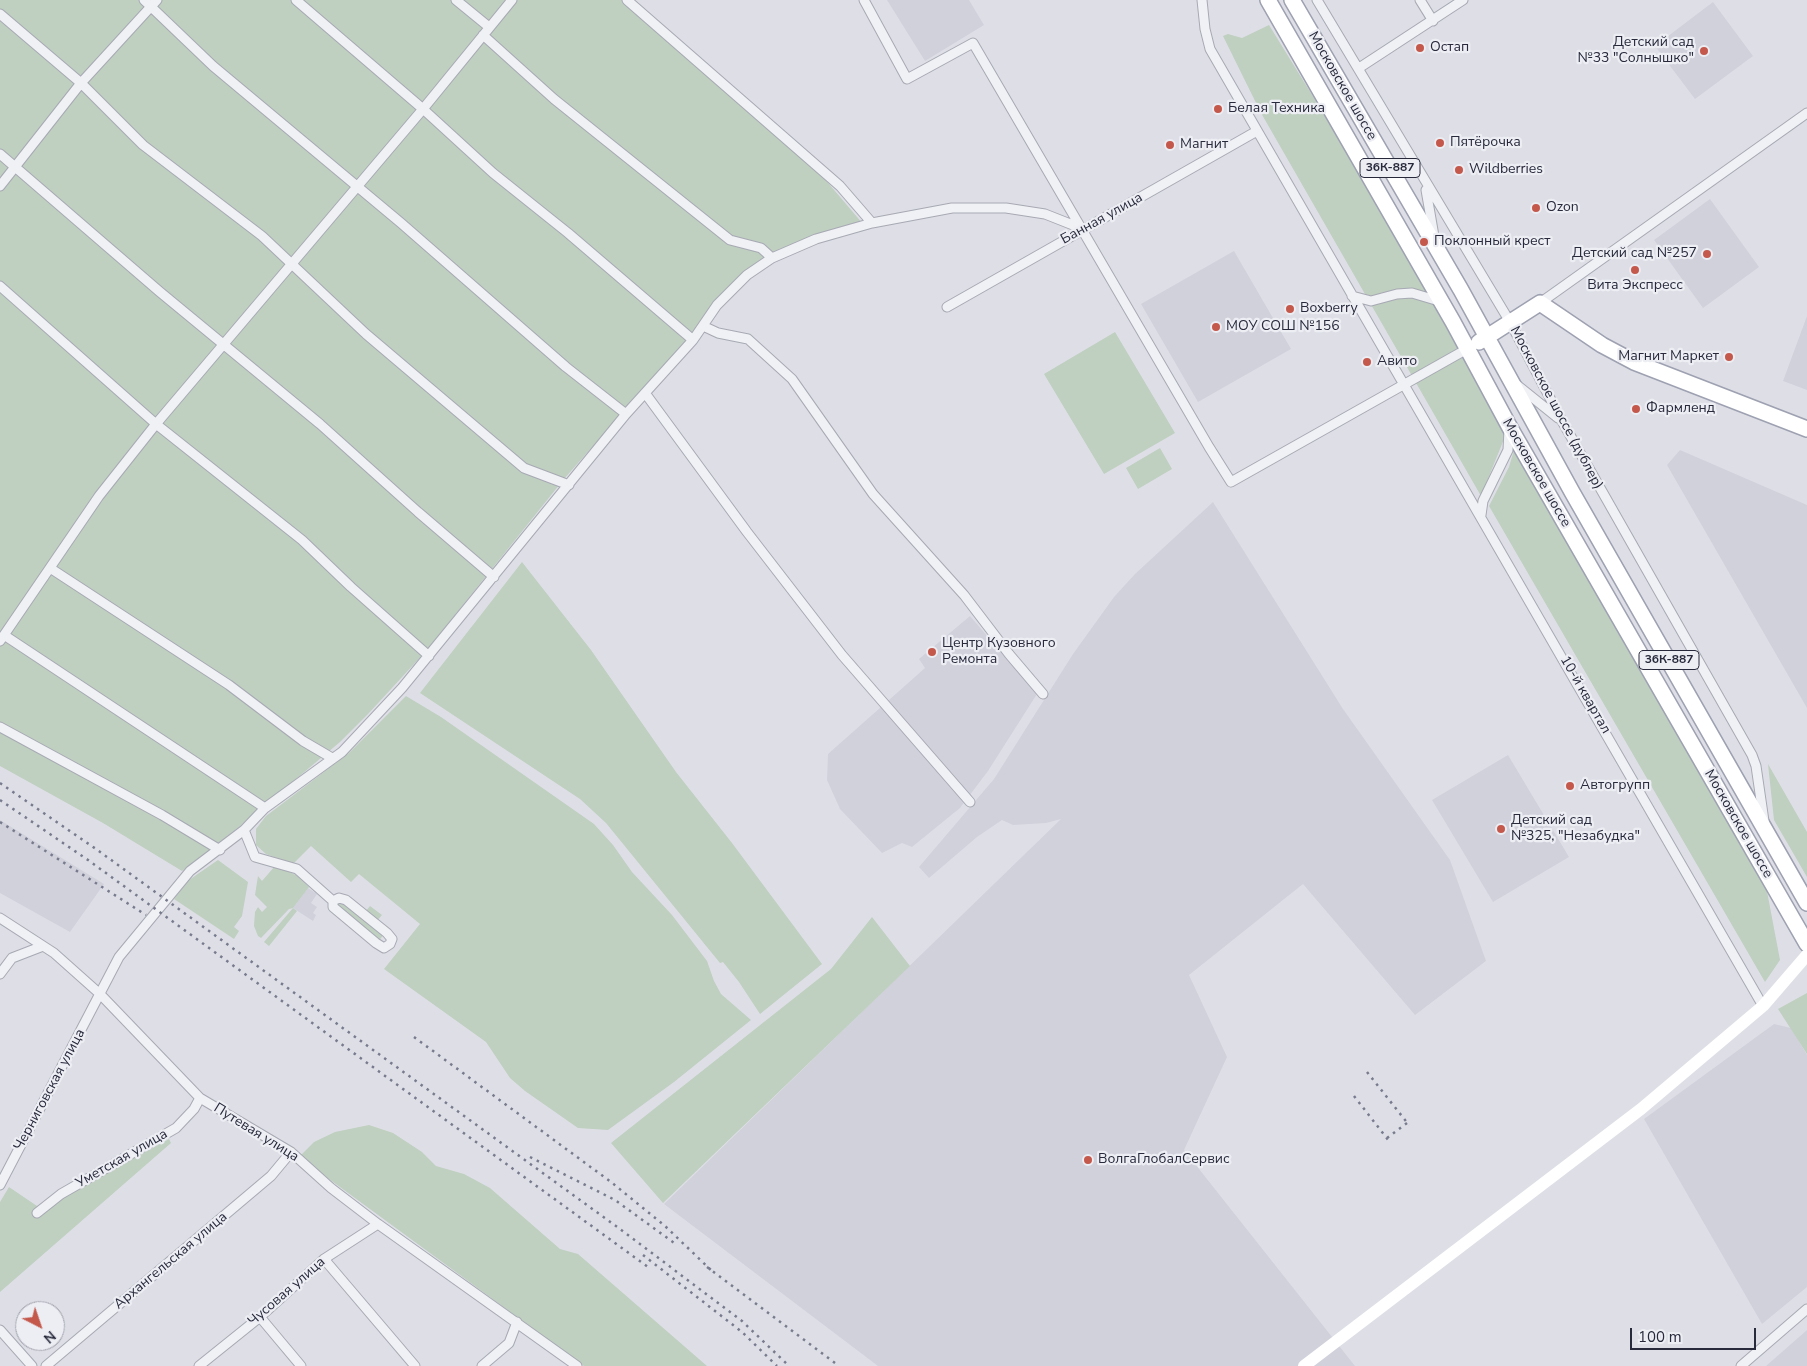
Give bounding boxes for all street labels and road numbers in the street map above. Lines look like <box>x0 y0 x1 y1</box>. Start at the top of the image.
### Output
street label: Московское шоссе <box>1304 29 1380 143</box>
road number: 36К-887 <box>1360 158 1420 178</box>
street label: Банная улица <box>1058 190 1146 248</box>
street label: Московское шоссе (дублер) <box>1506 324 1606 492</box>
street label: Московское шоссе <box>1498 416 1574 530</box>
road number: 36К-887 <box>1639 650 1699 670</box>
street label: 10-й квартал <box>1556 653 1614 737</box>
street label: Московское шоссе <box>1700 767 1776 881</box>
street label: Черниговская улица <box>11 1026 89 1154</box>
street label: Путевая улица <box>210 1100 302 1166</box>
street label: Уметская улица <box>73 1126 171 1192</box>
street label: Архангельская улица <box>111 1209 231 1313</box>
street label: Чусовая улица <box>245 1254 329 1330</box>

